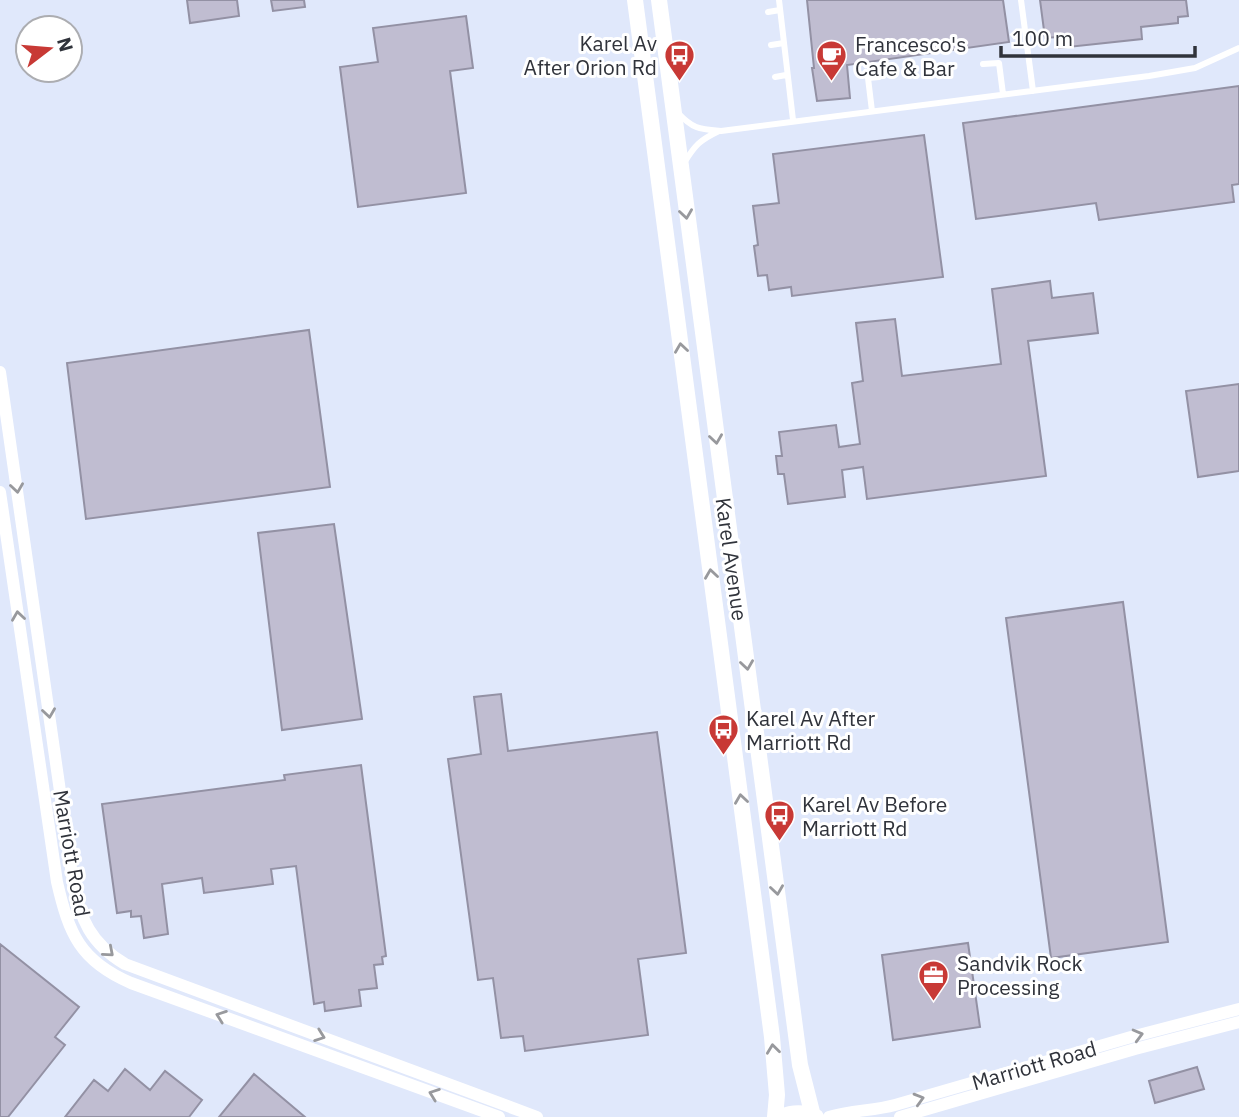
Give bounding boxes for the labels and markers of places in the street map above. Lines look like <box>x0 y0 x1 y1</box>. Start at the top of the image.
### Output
place label: Karel Av After Orion Rd <box>523 29 657 81</box>
place label: Francesco's Cafe & Bar <box>855 30 966 82</box>
bus stop icon: Karel Av After Orion Rd <box>663 38 697 82</box>
cafe icon: Francesco's Cafe & Bar <box>815 39 849 83</box>
place label: Karel Av After Marriott Rd <box>746 704 875 756</box>
bus stop icon: Karel Av After Marriott Rd <box>706 713 740 757</box>
place label: Karel Av Before Marriott Rd <box>802 790 947 842</box>
bus stop icon: Karel Av Before Marriott Rd <box>762 799 796 843</box>
place label: Sandvik Rock Processing <box>957 949 1083 1001</box>
office icon: Sandvik Rock Processing <box>917 958 951 1002</box>

